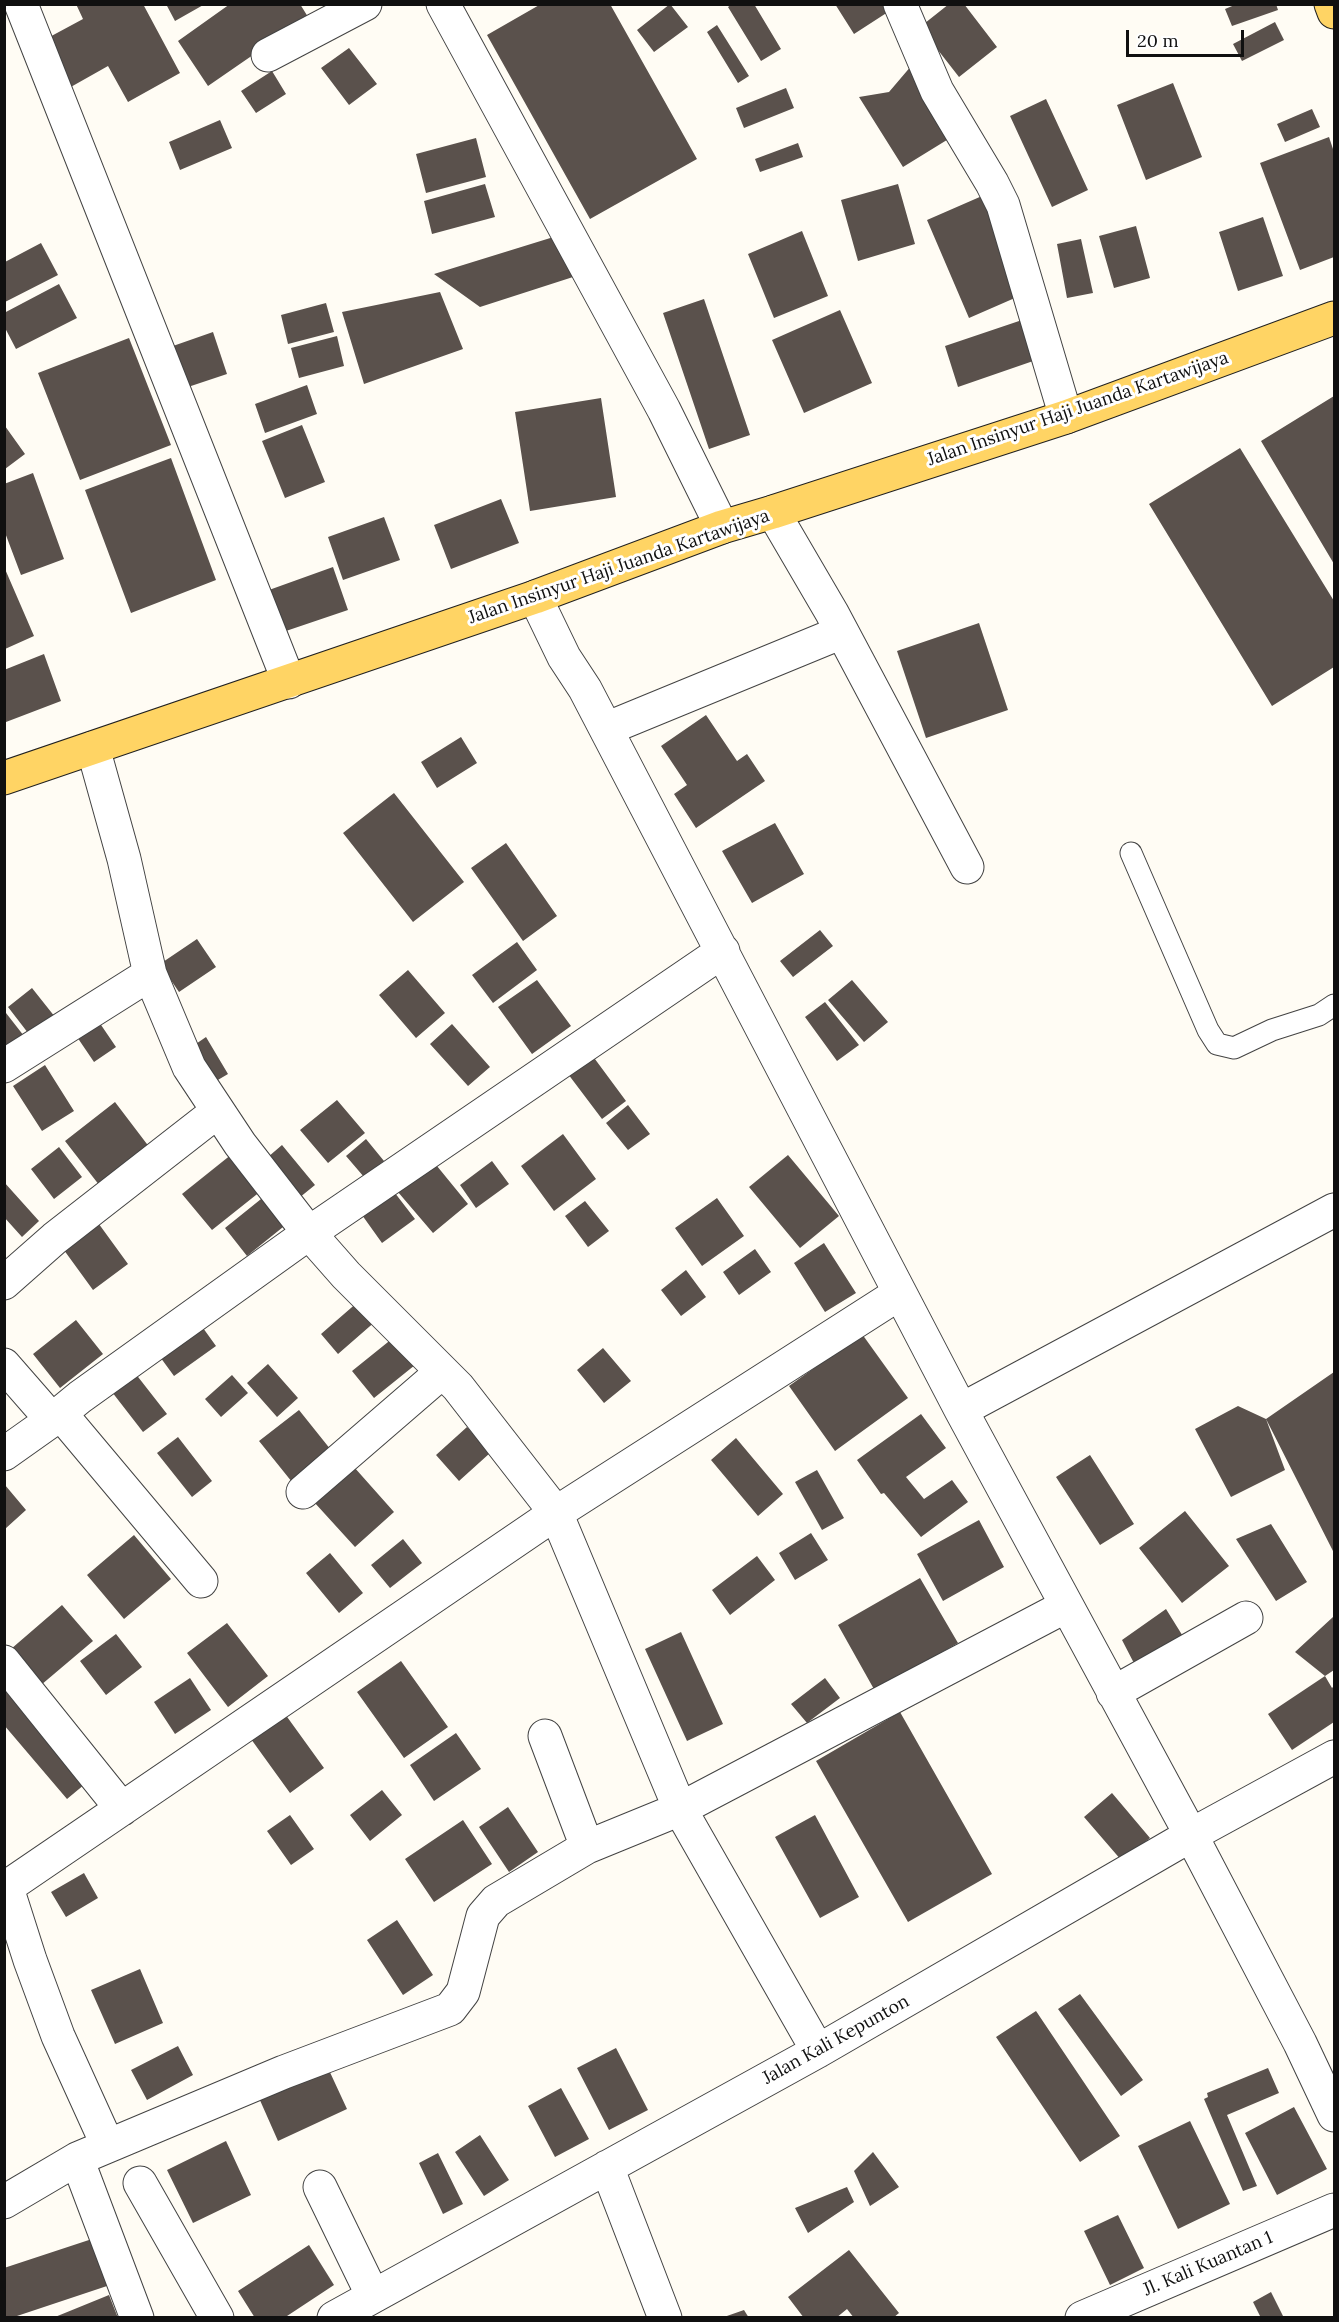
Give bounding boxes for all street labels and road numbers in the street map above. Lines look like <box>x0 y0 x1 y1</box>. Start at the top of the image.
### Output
street label: Jalan Insinyur Haji Juanda Kartawijaya <box>925 347 1231 471</box>
street label: Jalan Insinyur Haji Juanda Kartawijaya <box>466 505 772 629</box>
street label: Jalan Kali Kepunton <box>759 1991 913 2089</box>
street label: Jl. Kali Kuantan 1 <box>1140 2227 1276 2301</box>

